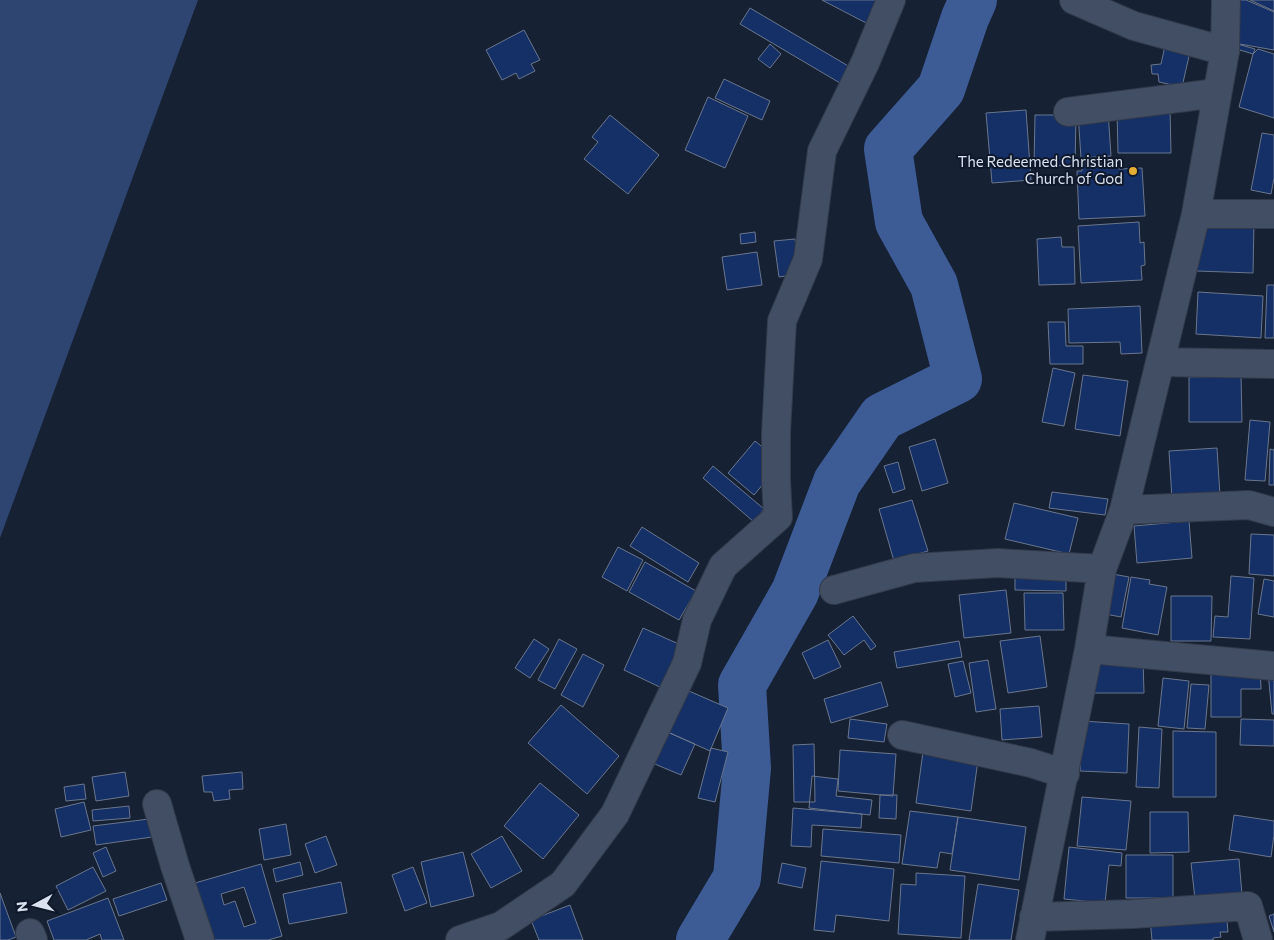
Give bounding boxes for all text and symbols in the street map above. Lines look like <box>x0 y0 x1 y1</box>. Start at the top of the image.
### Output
place label: The Redeemed Christian Church of God <box>958 152 1123 187</box>
marker: The Redeemed Christian Church of God <box>1127 165 1139 177</box>
north arrow <box>10 880 60 930</box>
text: N <box>13 900 31 913</box>

